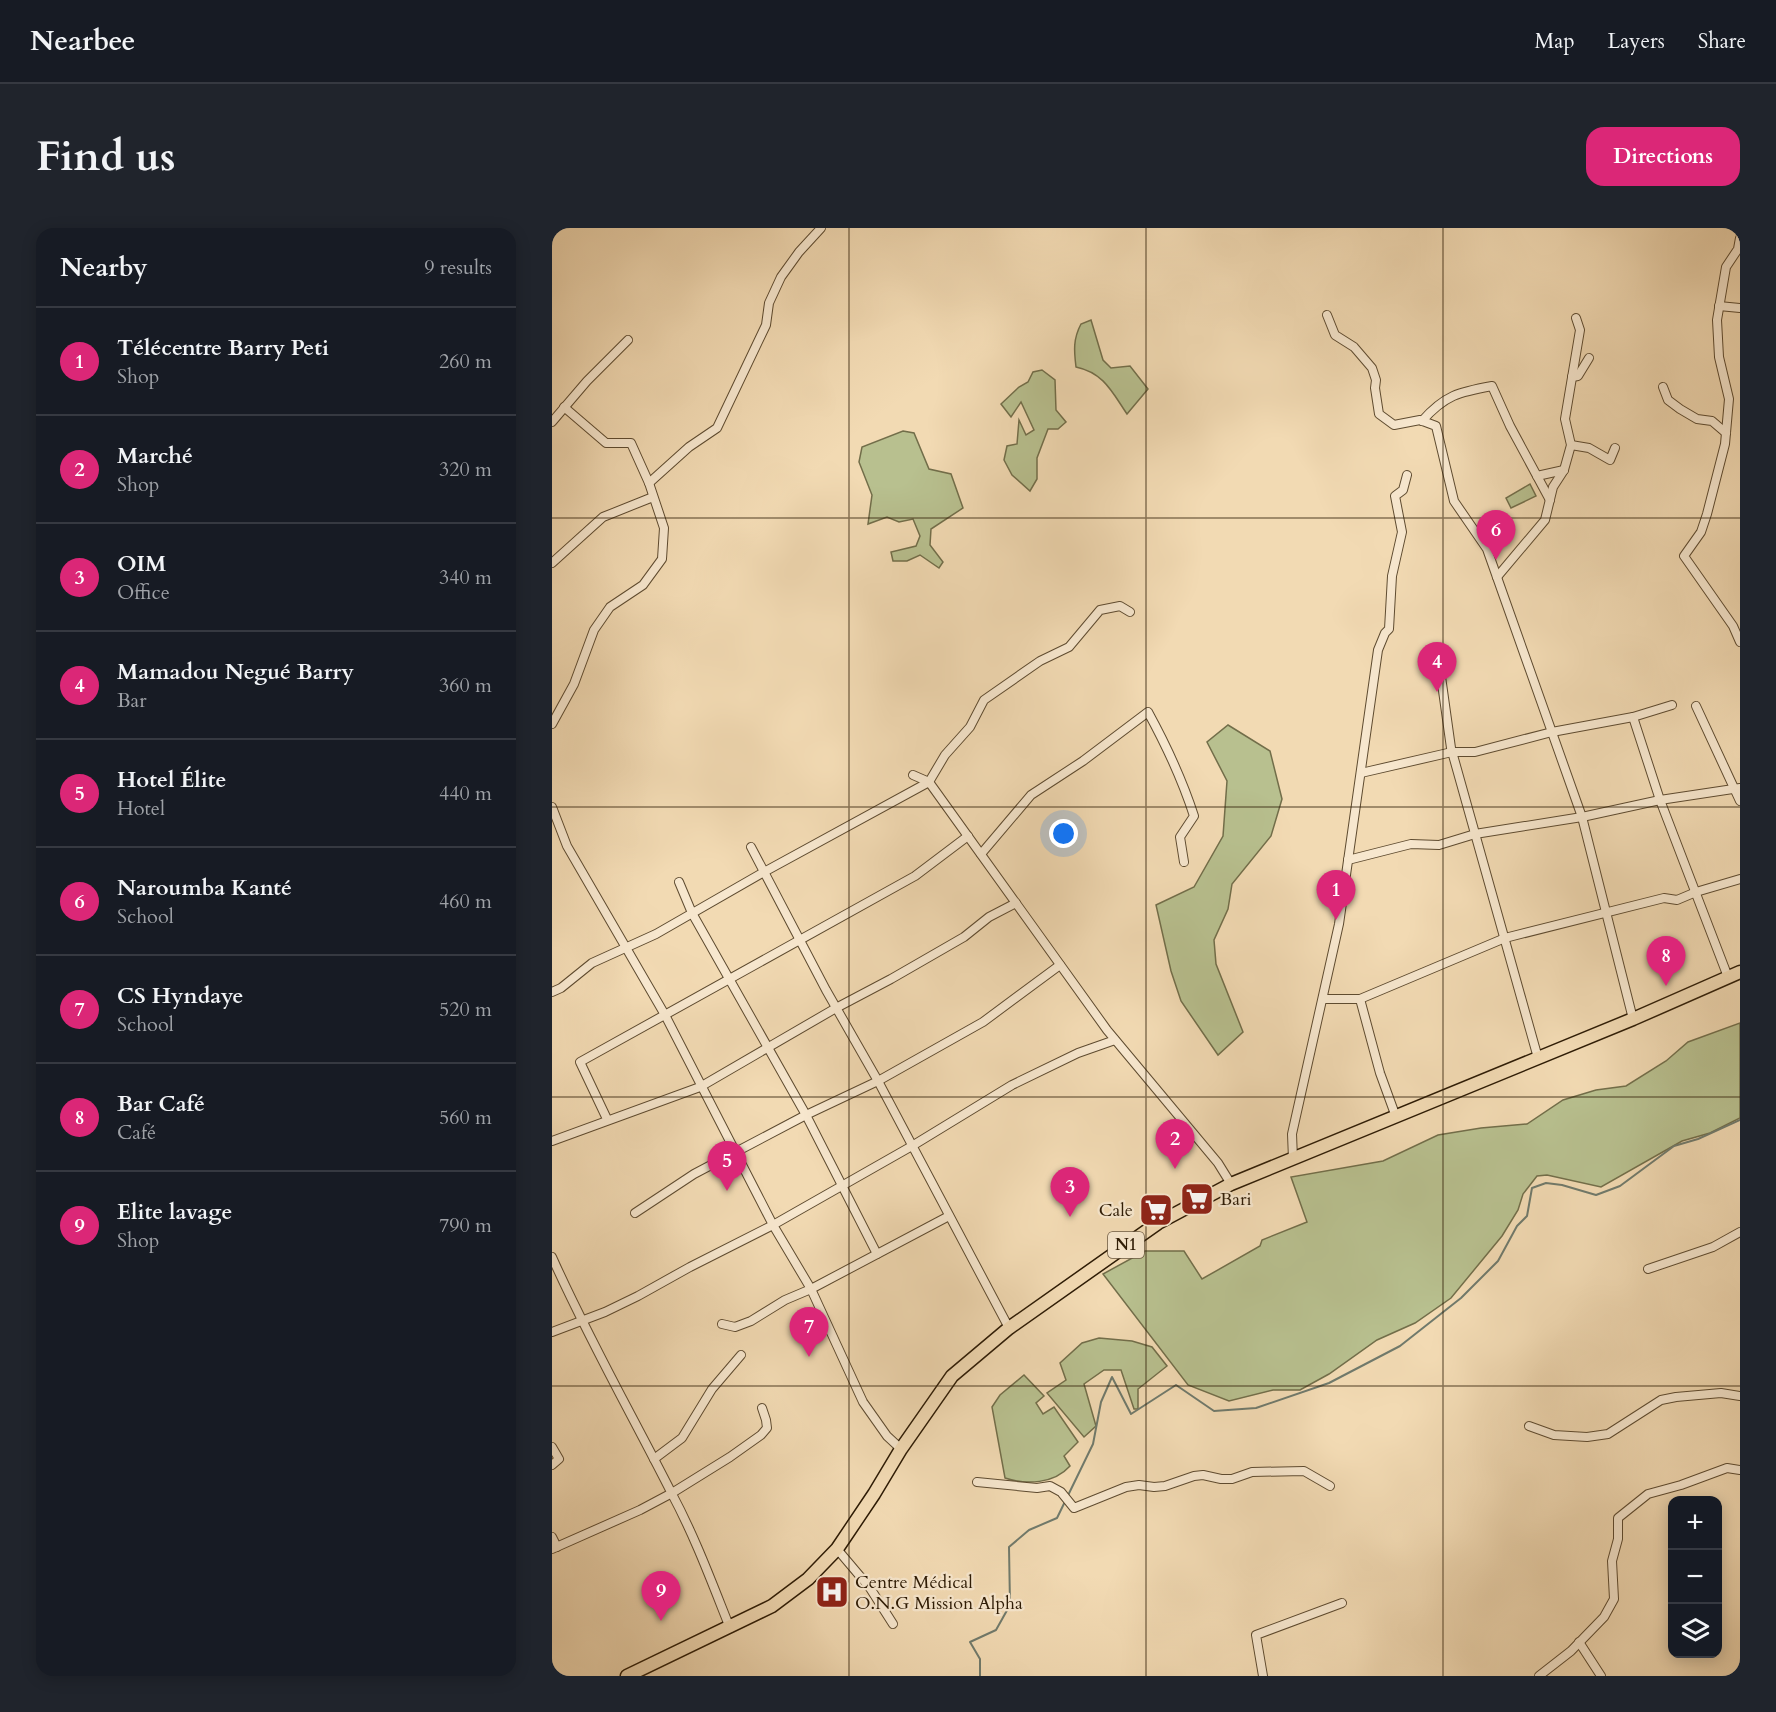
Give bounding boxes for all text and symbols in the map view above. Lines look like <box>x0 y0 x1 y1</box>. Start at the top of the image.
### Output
text: Nearbee <box>30 22 135 60</box>
text: Map <box>1535 27 1575 56</box>
text: Layers <box>1608 27 1665 56</box>
text: Share <box>1698 27 1746 56</box>
button: Directions <box>1586 127 1740 186</box>
text: Find us <box>36 128 176 185</box>
text: Nearby <box>60 250 148 285</box>
text: 9 results <box>424 254 492 281</box>
text: Télécentre Barry Peti <box>117 333 329 363</box>
text: 1 <box>74 348 85 375</box>
text: 260 m <box>439 348 492 375</box>
text: Shop <box>117 363 159 390</box>
text: Marché <box>117 441 193 471</box>
text: 2 <box>74 456 85 483</box>
text: 320 m <box>439 456 492 483</box>
text: Shop <box>117 471 159 498</box>
pin: 6 <box>1476 510 1516 560</box>
text: OIM <box>117 549 166 579</box>
text: 3 <box>74 564 85 591</box>
text: 340 m <box>439 564 492 591</box>
text: Office <box>117 579 170 606</box>
pin: 4 <box>1418 642 1456 692</box>
text: Mamadou Negué Barry <box>117 657 354 687</box>
text: 4 <box>74 672 85 699</box>
text: 360 m <box>439 672 492 699</box>
text: Bar <box>117 687 147 714</box>
text: Hotel Élite <box>117 765 226 795</box>
text: 5 <box>74 780 85 807</box>
text: 440 m <box>439 780 492 807</box>
text: Hotel <box>117 795 165 822</box>
your location <box>1049 819 1078 848</box>
pin: 1 <box>1316 870 1356 920</box>
text: Naroumba Kanté <box>117 873 292 903</box>
text: 6 <box>74 888 85 915</box>
text: 460 m <box>439 888 492 915</box>
text: School <box>117 903 174 930</box>
pin: 8 <box>1646 936 1686 986</box>
text: CS Hyndaye <box>117 981 243 1011</box>
text: 7 <box>74 996 85 1023</box>
text: 520 m <box>439 996 492 1023</box>
text: School <box>117 1011 174 1038</box>
text: Bar Café <box>117 1089 205 1119</box>
text: 8 <box>74 1104 85 1131</box>
text: 560 m <box>439 1104 492 1131</box>
text: Café <box>117 1119 156 1146</box>
pin: 2 <box>1156 1120 1194 1169</box>
pin: 5 <box>708 1142 747 1191</box>
pin: 3 <box>1050 1168 1090 1217</box>
supermarket icon: Bari <box>1179 1181 1215 1217</box>
place label: Bari <box>1220 1187 1252 1212</box>
supermarket icon: Cale <box>1138 1192 1174 1228</box>
text: Elite lavage <box>117 1197 232 1227</box>
place label: Cale <box>1099 1198 1133 1223</box>
text: 9 <box>74 1212 85 1239</box>
text: 790 m <box>439 1212 492 1239</box>
text: Shop <box>117 1227 159 1254</box>
road number: N1 <box>1108 1232 1144 1258</box>
pin: 7 <box>790 1308 828 1357</box>
map controls <box>1668 1496 1722 1658</box>
button: + <box>1668 1496 1722 1550</box>
button: − <box>1668 1550 1722 1604</box>
place label: Centre Médical O.N.G Mission Alpha <box>855 1570 1023 1616</box>
pin: 9 <box>642 1572 680 1621</box>
hospital icon: Centre Médical O.N.G Mission Alpha <box>814 1574 850 1610</box>
button: layers <box>1668 1604 1722 1658</box>

